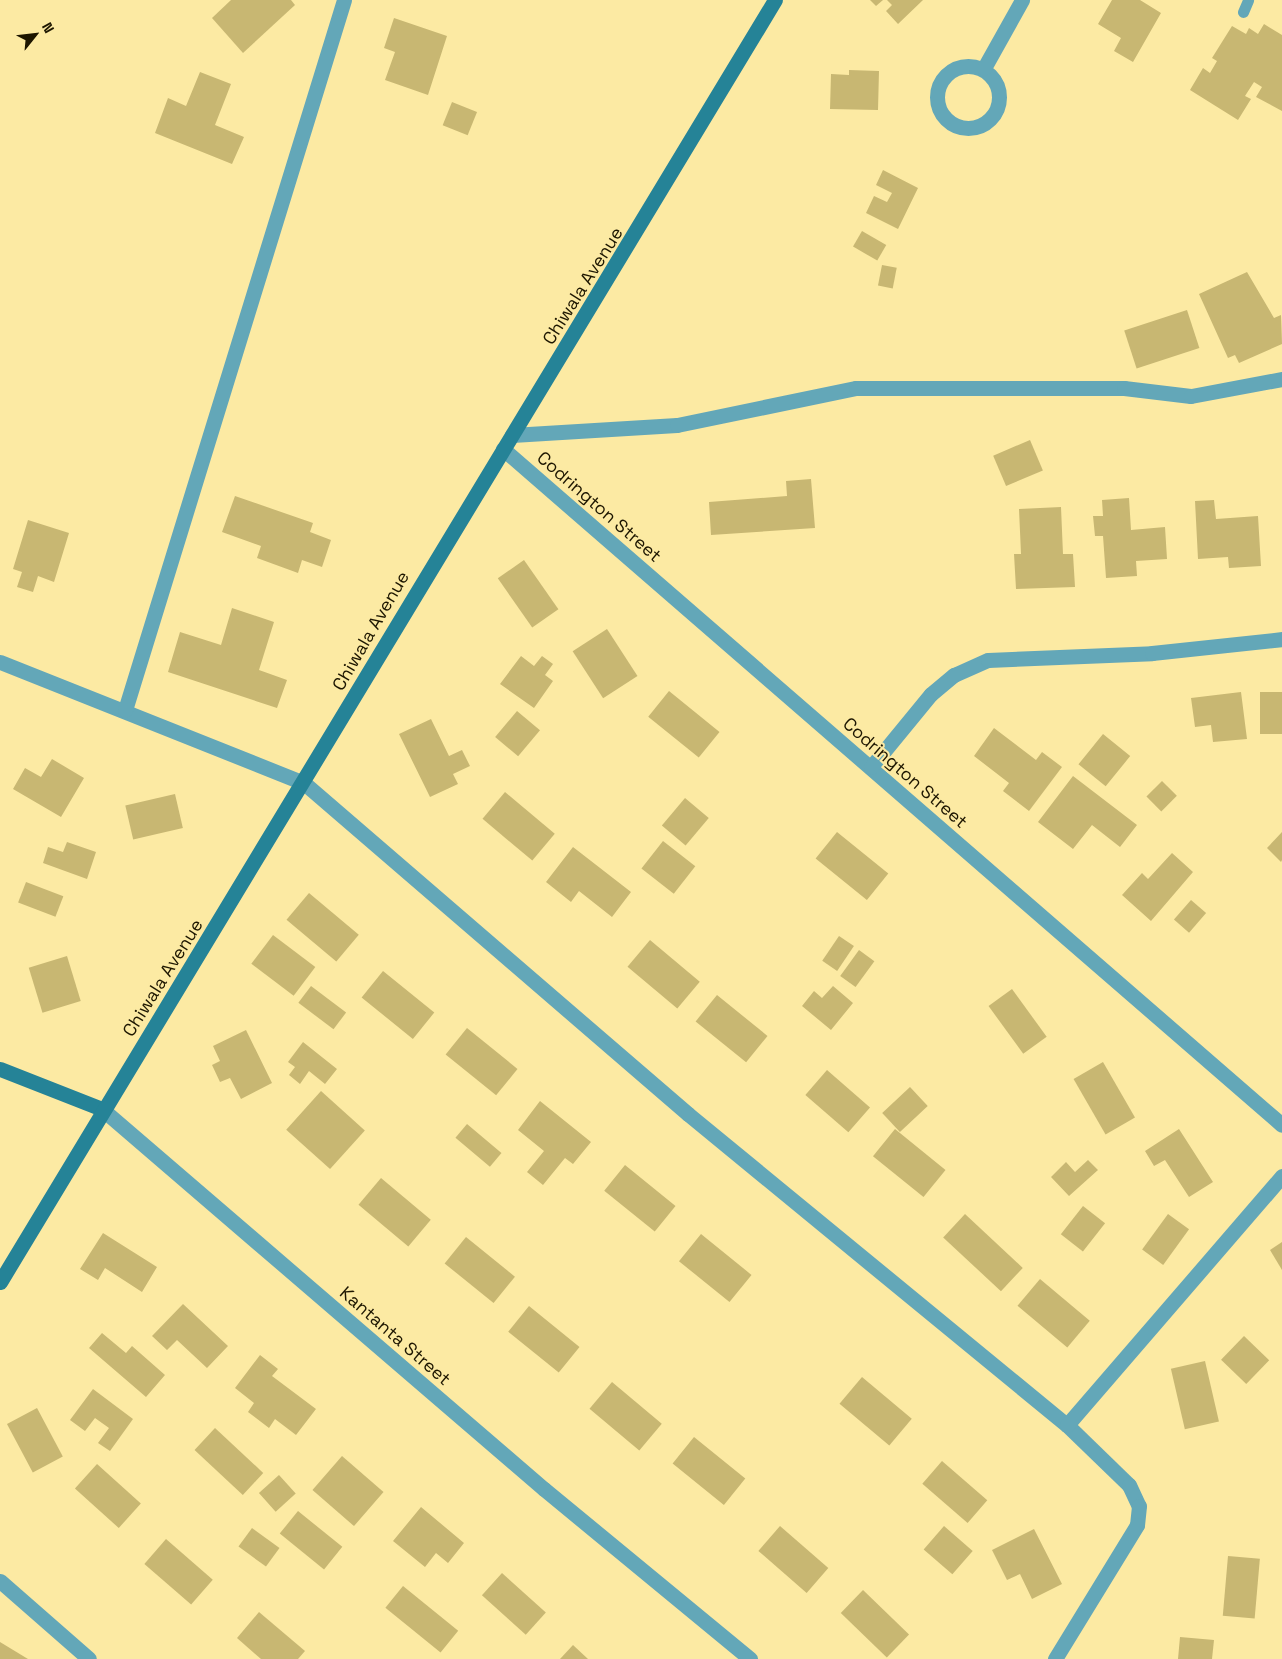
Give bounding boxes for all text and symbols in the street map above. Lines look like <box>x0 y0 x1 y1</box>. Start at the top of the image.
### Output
north arrow <box>10 10 60 60</box>
text: N <box>38 19 58 36</box>
street label: Chiwala Avenue <box>538 223 628 349</box>
street label: Codrington Street <box>532 447 666 567</box>
street label: Chiwala Avenue <box>328 567 414 695</box>
street label: Codrington Street <box>838 713 972 833</box>
street label: Chiwala Avenue <box>118 915 208 1041</box>
street label: Kantanta Street <box>335 1282 455 1390</box>

